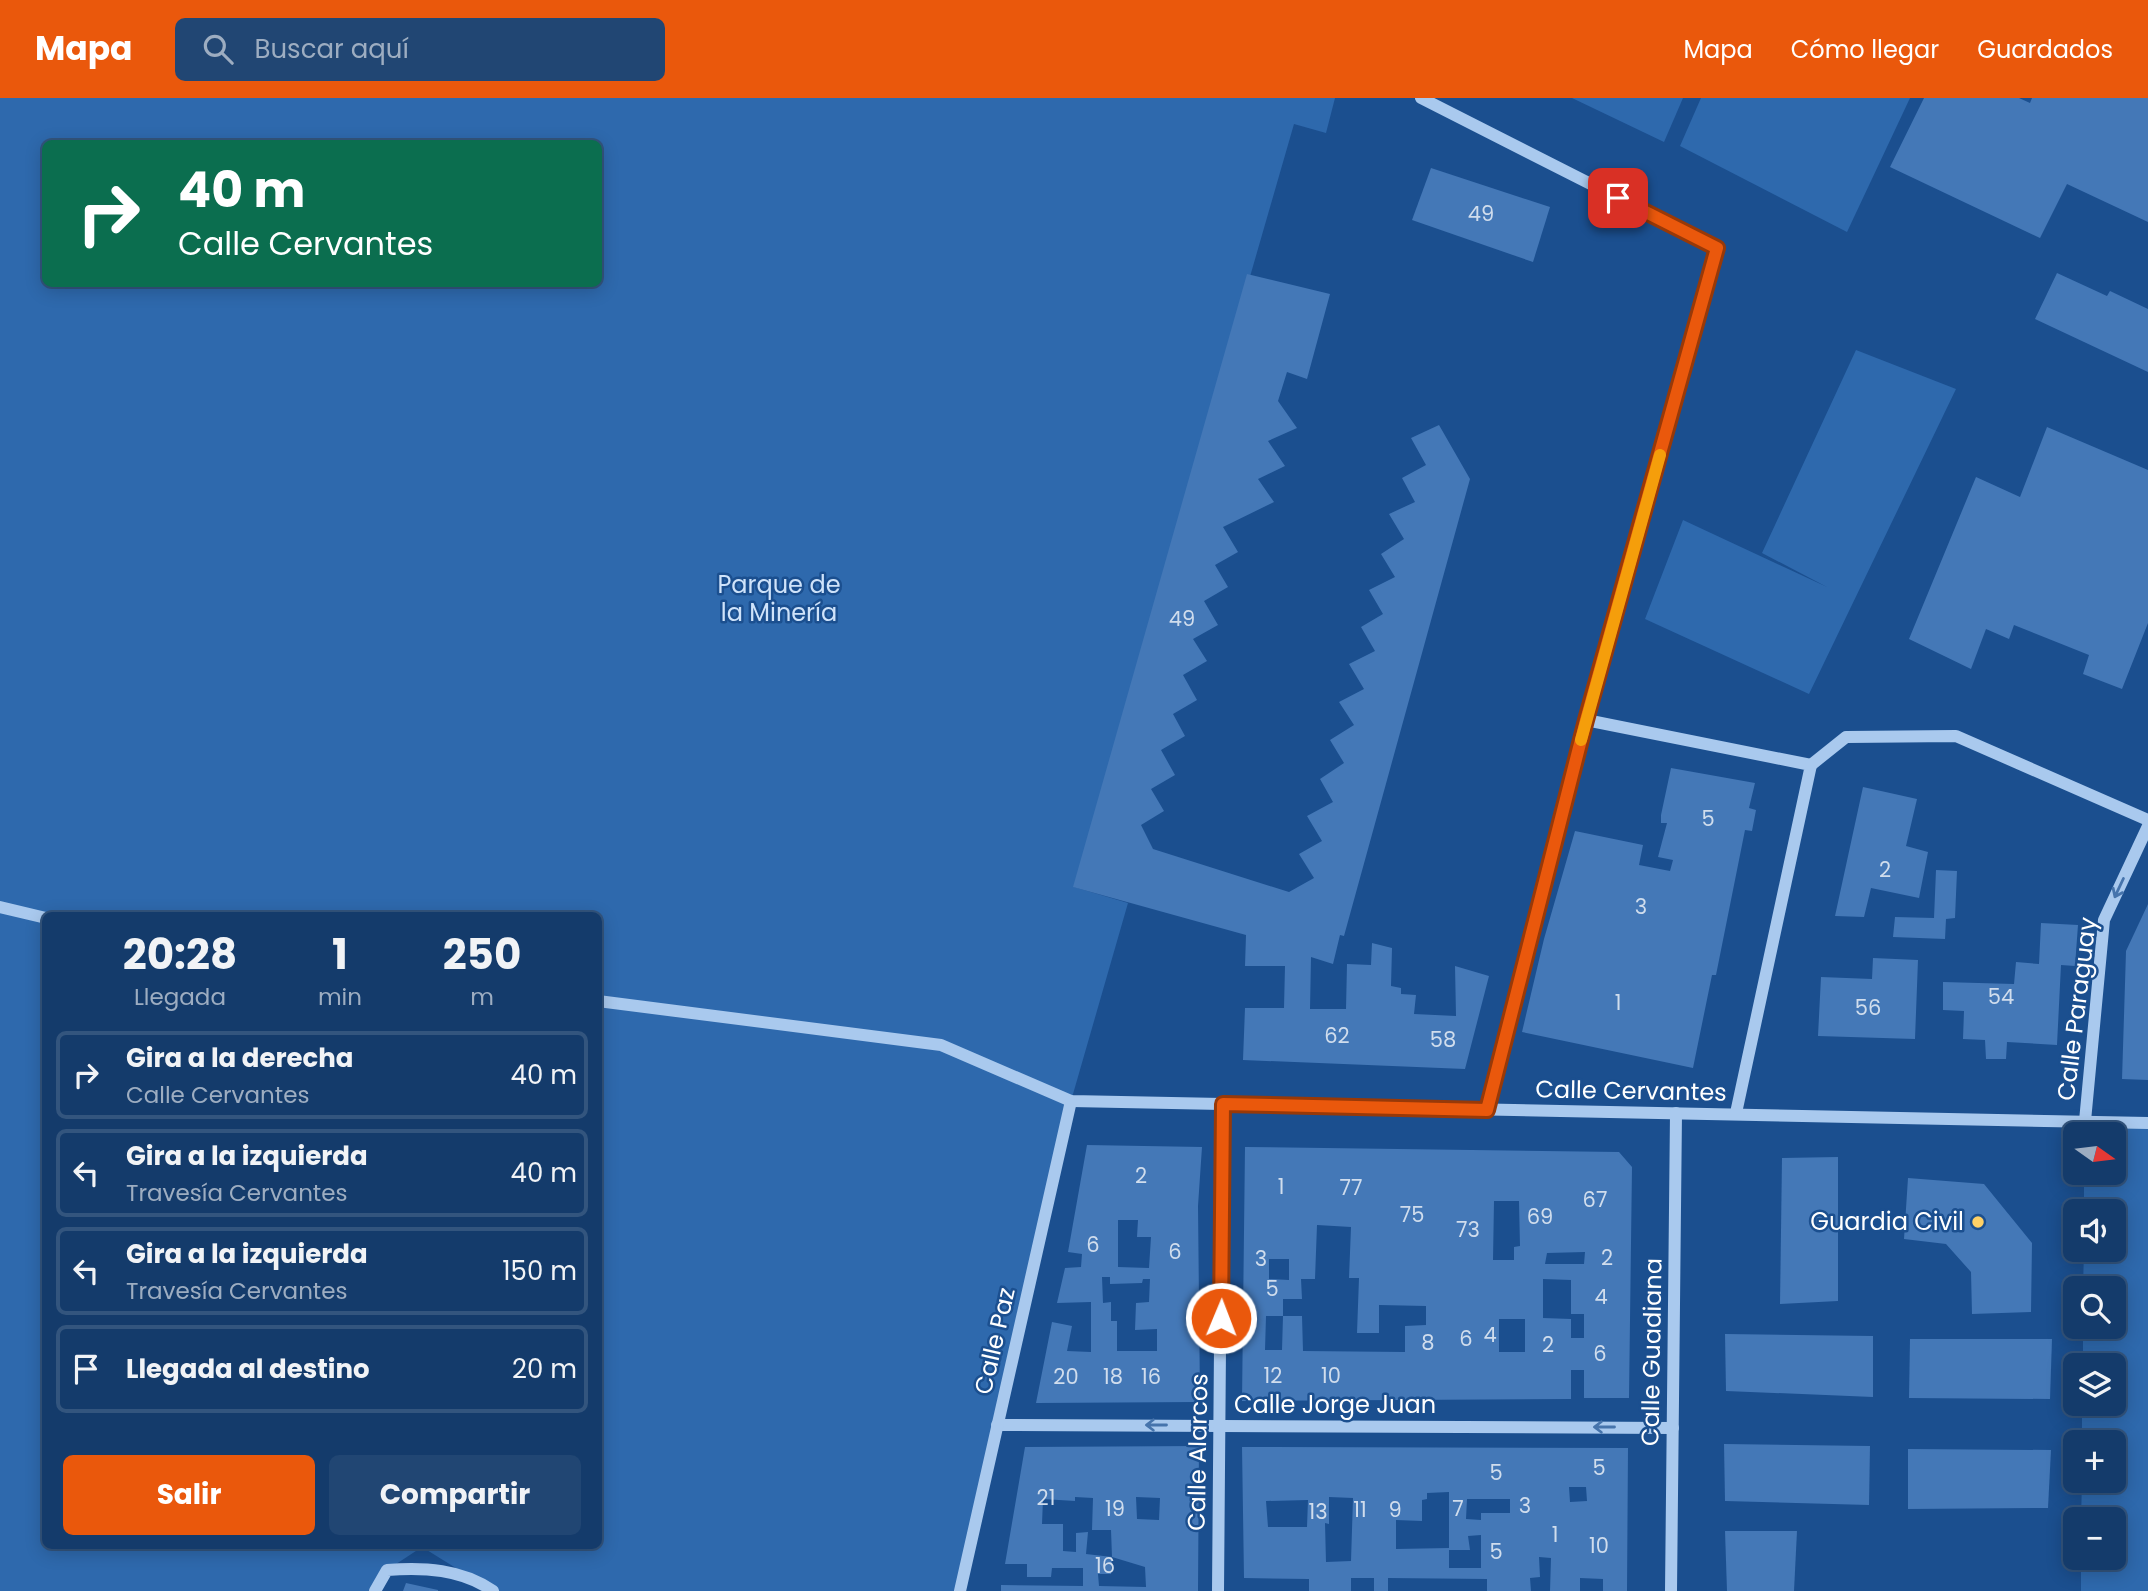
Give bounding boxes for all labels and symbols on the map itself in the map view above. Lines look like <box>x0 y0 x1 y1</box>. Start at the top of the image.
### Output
pin <box>1588 168 1648 228</box>
house number: 49 <box>1468 199 1494 228</box>
park label: Parque de la Minería <box>717 568 841 629</box>
house number: 49 <box>1169 604 1195 633</box>
house number: 5 <box>1701 804 1715 833</box>
house number: 2 <box>1879 855 1891 884</box>
one-way arrow <box>2112 877 2125 898</box>
house number: 3 <box>1635 892 1647 921</box>
street label: Calle Paraguay <box>2049 915 2104 1102</box>
house number: 54 <box>1988 982 2014 1011</box>
house number: 1 <box>1615 988 1621 1017</box>
house number: 56 <box>1855 993 1881 1022</box>
house number: 62 <box>1324 1021 1350 1050</box>
house number: 58 <box>1430 1025 1456 1054</box>
street label: Calle Cervantes <box>1535 1072 1727 1109</box>
north arrow <box>2063 1122 2126 1185</box>
house number: 2 <box>1135 1161 1147 1190</box>
house number: 1 <box>1278 1172 1284 1201</box>
house number: 77 <box>1340 1173 1362 1202</box>
house number: 67 <box>1583 1185 1607 1214</box>
house number: 75 <box>1400 1200 1424 1229</box>
house number: 69 <box>1527 1202 1553 1231</box>
place label: Guardia Civil <box>1810 1205 1964 1238</box>
marker: Guardia Civil <box>1970 1214 1986 1230</box>
house number: 73 <box>1456 1215 1480 1244</box>
house number: 6 <box>1086 1230 1100 1259</box>
house number: 6 <box>1168 1237 1182 1266</box>
house number: 2 <box>1601 1243 1613 1272</box>
house number: 3 <box>1255 1244 1267 1273</box>
street label: Calle Guadiana <box>1633 1258 1670 1446</box>
house number: 5 <box>1265 1274 1279 1303</box>
position arrow <box>1184 1281 1258 1355</box>
house number: 4 <box>1594 1282 1608 1311</box>
street label: Calle Paz <box>966 1284 1023 1398</box>
house number: 4 <box>1483 1320 1497 1349</box>
house number: 6 <box>1459 1324 1473 1353</box>
house number: 8 <box>1421 1328 1435 1357</box>
house number: 2 <box>1542 1330 1554 1359</box>
house number: 6 <box>1593 1339 1607 1368</box>
house number: 12 <box>1264 1361 1282 1390</box>
house number: 10 <box>1321 1361 1341 1390</box>
house number: 20 <box>1053 1362 1079 1391</box>
house number: 18 <box>1103 1362 1123 1391</box>
house number: 16 <box>1141 1362 1161 1391</box>
street label: Calle Alarcos <box>1180 1373 1215 1531</box>
street label: Calle Jorge Juan <box>1234 1388 1436 1421</box>
one-way arrow <box>1145 1418 1168 1432</box>
one-way arrow <box>1593 1420 1616 1434</box>
house number: 5 <box>1592 1453 1606 1482</box>
house number: 5 <box>1489 1458 1503 1487</box>
house number: 21 <box>1037 1483 1055 1512</box>
house number: 3 <box>1519 1491 1531 1520</box>
house number: 19 <box>1105 1494 1125 1523</box>
house number: 7 <box>1452 1494 1464 1523</box>
house number: 11 <box>1353 1495 1367 1524</box>
house number: 9 <box>1388 1495 1402 1524</box>
house number: 13 <box>1308 1497 1328 1526</box>
house number: 1 <box>1552 1520 1558 1549</box>
house number: 10 <box>1589 1531 1609 1560</box>
house number: 5 <box>1489 1537 1503 1566</box>
house number: 16 <box>1095 1551 1115 1580</box>

